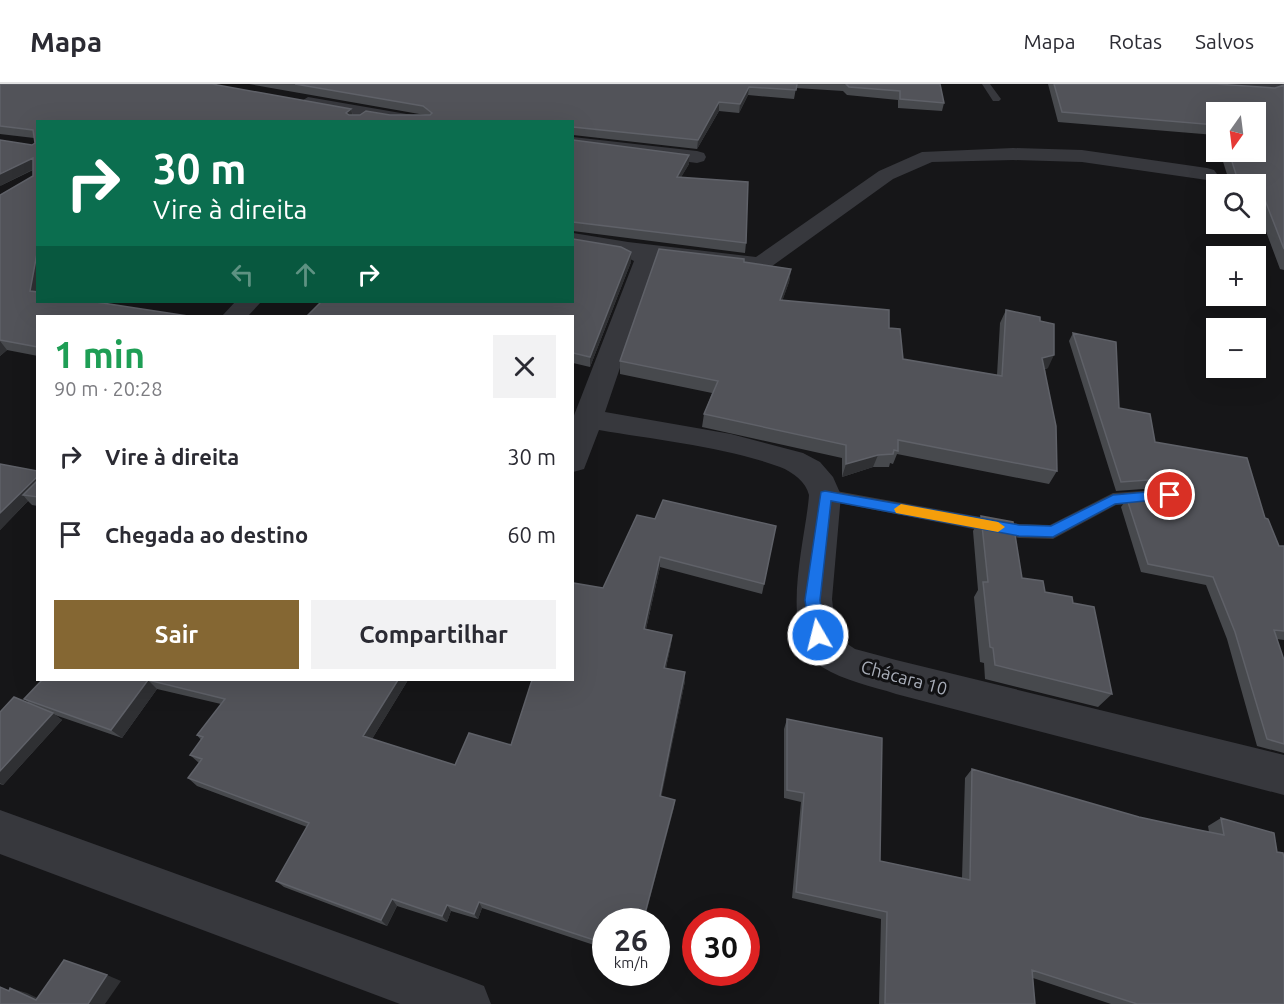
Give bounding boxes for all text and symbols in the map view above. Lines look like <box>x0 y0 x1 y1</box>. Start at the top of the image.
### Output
text: Mapa <box>30 26 102 57</box>
text: Mapa <box>1024 29 1076 53</box>
text: Rotas <box>1109 29 1162 53</box>
text: Salvos <box>1195 29 1254 53</box>
north arrow <box>1206 102 1266 162</box>
map controls <box>1206 102 1266 378</box>
icon: right <box>54 144 132 222</box>
text: 30 m <box>153 145 247 192</box>
button: search <box>1206 174 1266 234</box>
text: Vire à direita <box>153 194 307 224</box>
button: + <box>1206 246 1266 306</box>
icon: left <box>226 258 259 291</box>
icon: ahead <box>289 258 322 291</box>
icon: right <box>352 258 385 291</box>
button: − <box>1206 318 1266 378</box>
text: 1 min <box>54 334 145 375</box>
button: close <box>493 335 556 398</box>
text: 90 m · 20:28 <box>54 377 163 400</box>
icon: right <box>54 440 87 473</box>
text: Vire à direita <box>105 444 239 469</box>
text: 30 m <box>507 444 556 469</box>
pin <box>1144 469 1195 520</box>
icon: arrive <box>1153 478 1186 511</box>
icon: arrive <box>54 518 87 551</box>
text: Chegada ao destino <box>105 522 308 547</box>
text: 60 m <box>507 522 556 547</box>
button: Sair <box>54 600 299 669</box>
button: Compartilhar <box>311 600 556 669</box>
position arrow <box>786 603 850 667</box>
street label: Chácara 10 <box>859 656 950 698</box>
speed limit sign: 30 <box>682 908 760 986</box>
text: 26 <box>614 923 648 957</box>
text: km/h <box>614 954 648 971</box>

